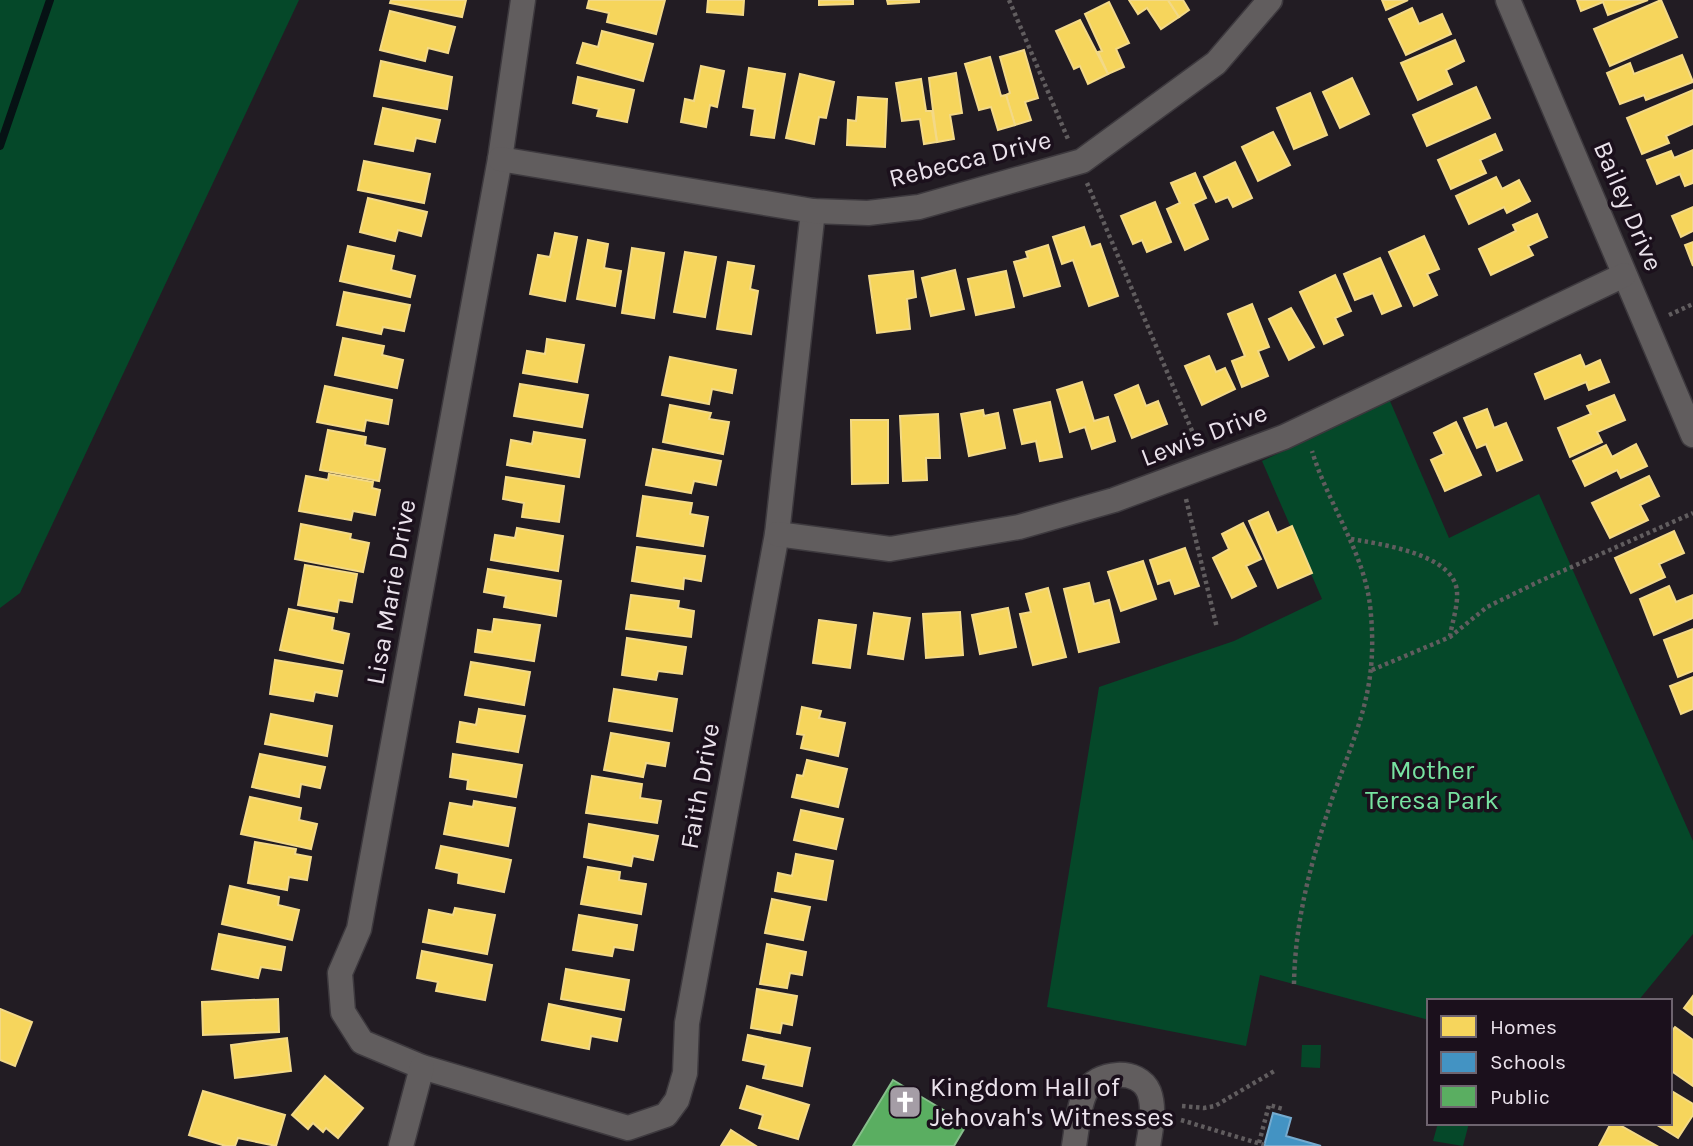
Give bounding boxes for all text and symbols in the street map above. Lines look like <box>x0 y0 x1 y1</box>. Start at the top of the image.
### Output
street label: Rebecca Drive <box>886 124 1054 194</box>
street label: Bailey Drive <box>1587 136 1669 276</box>
street label: Lewis Drive <box>1137 397 1271 473</box>
street label: Lisa Marie Drive <box>359 497 423 687</box>
street label: Faith Drive <box>674 721 726 851</box>
park label: Mother Teresa Park <box>1365 755 1499 816</box>
legend <box>1427 999 1672 1125</box>
text: Homes <box>1490 1015 1557 1039</box>
text: Schools <box>1490 1050 1566 1074</box>
place label: Kingdom Hall of Jehovah's Witnesses <box>930 1072 1174 1133</box>
church icon: Kingdom Hall of Jehovah's Witnesses <box>886 1083 924 1121</box>
text: Public <box>1490 1085 1550 1109</box>

